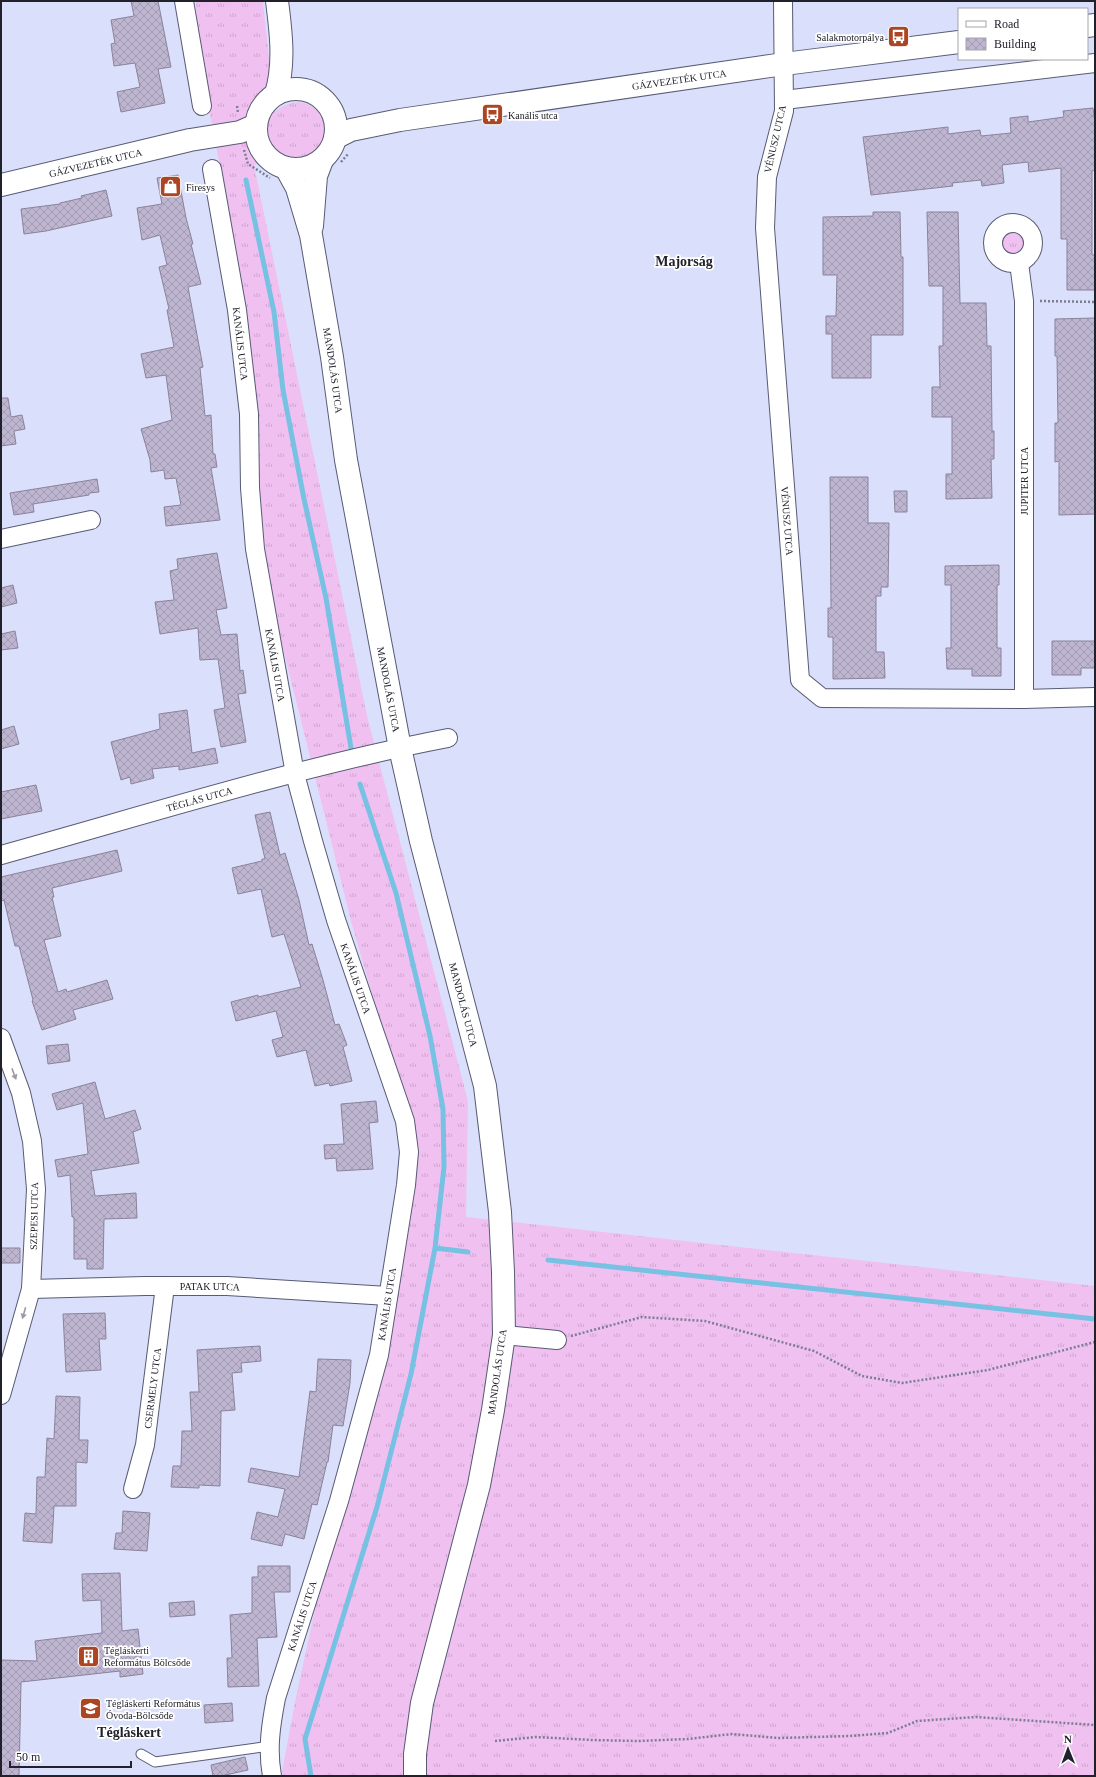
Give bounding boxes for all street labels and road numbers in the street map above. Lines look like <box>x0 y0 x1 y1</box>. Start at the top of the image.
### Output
street label: GÁZVEZETÉK UTCA <box>631 67 728 92</box>
street label: VÉNUSZ UTCA <box>762 103 788 174</box>
street label: GÁZVEZETÉK UTCA <box>48 146 144 179</box>
street label: KANÁLIS UTCA <box>231 306 251 382</box>
street label: MANDOLÁS UTCA <box>322 327 345 415</box>
street label: JUPITER UTCA <box>1019 446 1030 515</box>
street label: VÉNUSZ UTCA <box>780 486 796 557</box>
street label: KANÁLIS UTCA <box>264 628 288 703</box>
street label: MANDOLÁS UTCA <box>376 646 403 734</box>
street label: TÉGLÁS UTCA <box>165 784 234 813</box>
street label: KANÁLIS UTCA <box>339 942 373 1016</box>
street label: MANDOLÁS UTCA <box>447 961 480 1049</box>
street label: SZEPESI UTCA <box>28 1181 40 1250</box>
street label: KANÁLIS UTCA <box>376 1266 398 1341</box>
street label: PATAK UTCA <box>180 1280 241 1292</box>
street label: MANDOLÁS UTCA <box>486 1328 509 1416</box>
street label: CSERMELY UTCA <box>142 1346 163 1429</box>
street label: KANÁLIS UTCA <box>285 1579 319 1653</box>

